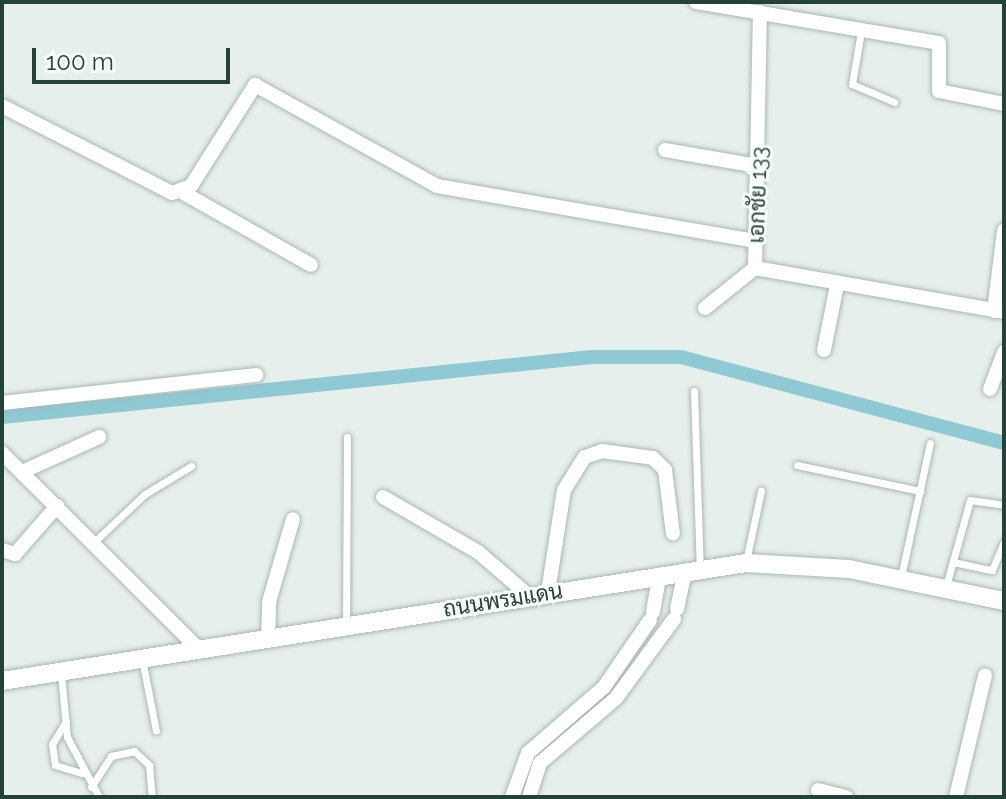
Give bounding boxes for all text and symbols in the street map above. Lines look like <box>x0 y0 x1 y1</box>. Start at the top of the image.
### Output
scale bar <box>36 32 234 82</box>
text: 100 m <box>46 47 114 76</box>
street label: เอกชัย 133 <box>743 146 773 244</box>
street label: ถนนพรมแดน <box>441 578 565 622</box>

